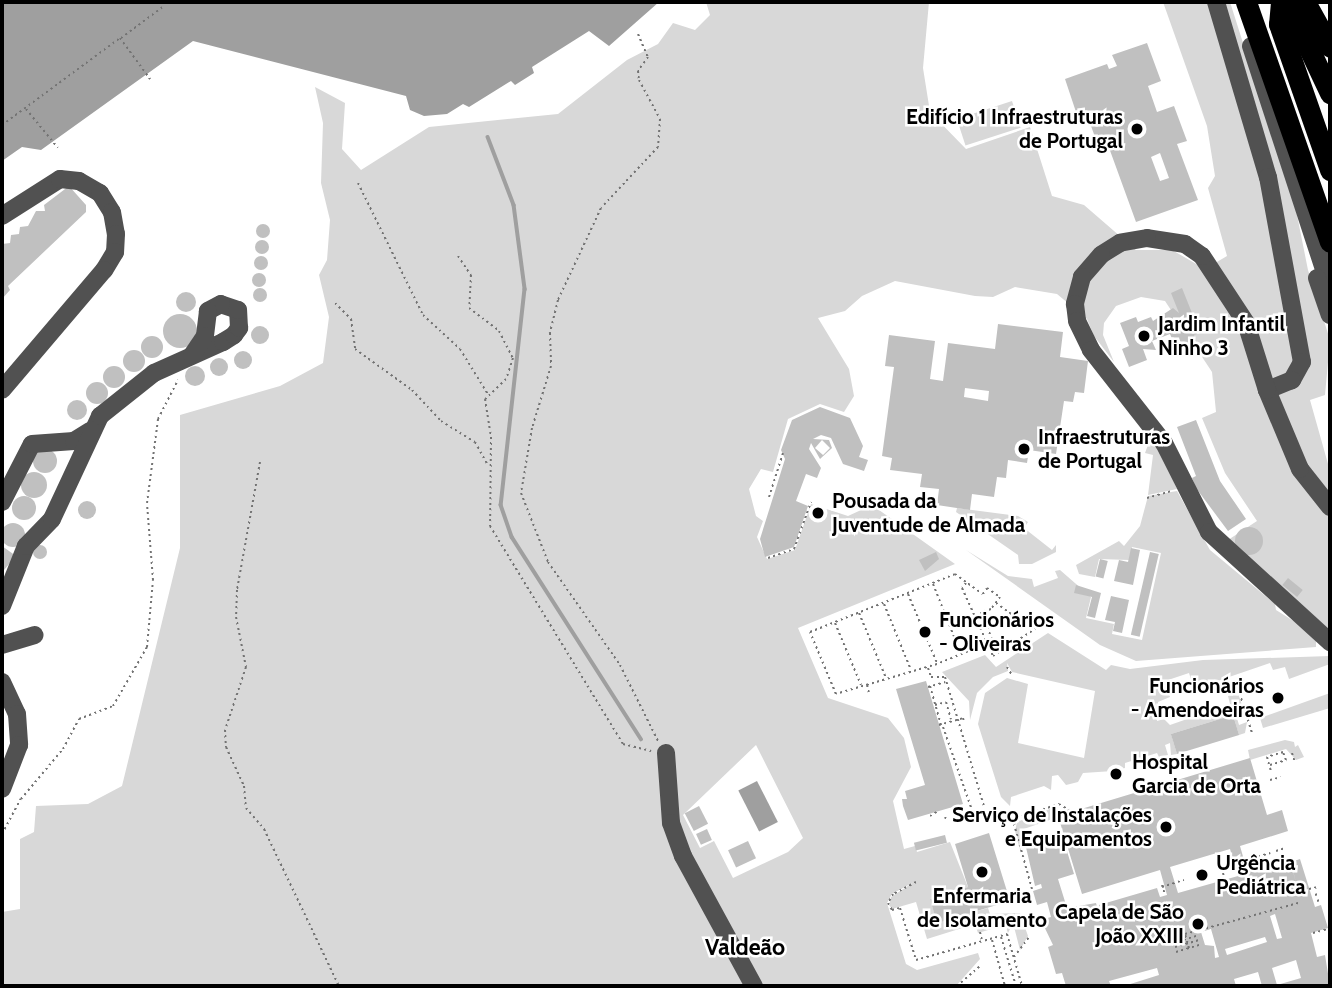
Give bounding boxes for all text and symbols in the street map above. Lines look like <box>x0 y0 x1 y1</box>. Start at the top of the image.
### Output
place label: Edifício 1 Infraestruturas de Portugal <box>906 104 1123 154</box>
marker: Edifício 1 Infraestruturas de Portugal <box>1129 121 1145 137</box>
place label: Jardim Infantil Ninho 3 <box>1158 311 1285 361</box>
marker: Jardim Infantil Ninho 3 <box>1136 328 1152 344</box>
place label: Infraestruturas de Portugal <box>1038 424 1170 474</box>
marker: Infraestruturas de Portugal <box>1016 441 1032 457</box>
place label: Pousada da Juventude de Almada <box>832 488 1025 538</box>
marker: Pousada da Juventude de Almada <box>810 505 826 521</box>
place label: Funcionários - Oliveiras <box>939 607 1054 657</box>
marker: Funcionários - Oliveiras <box>917 624 933 640</box>
place label: Funcionários - Amendoeiras <box>1131 673 1264 723</box>
marker: Funcionários - Amendoeiras <box>1270 690 1286 706</box>
place label: Hospital Garcia de Orta <box>1132 749 1261 799</box>
marker: Hospital Garcia de Orta <box>1106 764 1126 784</box>
place label: Serviço de Instalações e Equipamentos <box>952 802 1152 852</box>
marker: Serviço de Instalações e Equipamentos <box>1158 819 1174 835</box>
place label: Urgência Pediátrica <box>1216 850 1306 900</box>
marker: Enfermaria de Isolamento <box>974 864 990 880</box>
marker: Urgência Pediátrica <box>1194 867 1210 883</box>
place label: Enfermaria de Isolamento <box>917 883 1047 933</box>
place label: Capela de São João XXIII <box>1055 899 1184 949</box>
marker: Capela de São João XXIII <box>1190 916 1206 932</box>
district label: Valdeão <box>705 933 785 961</box>

